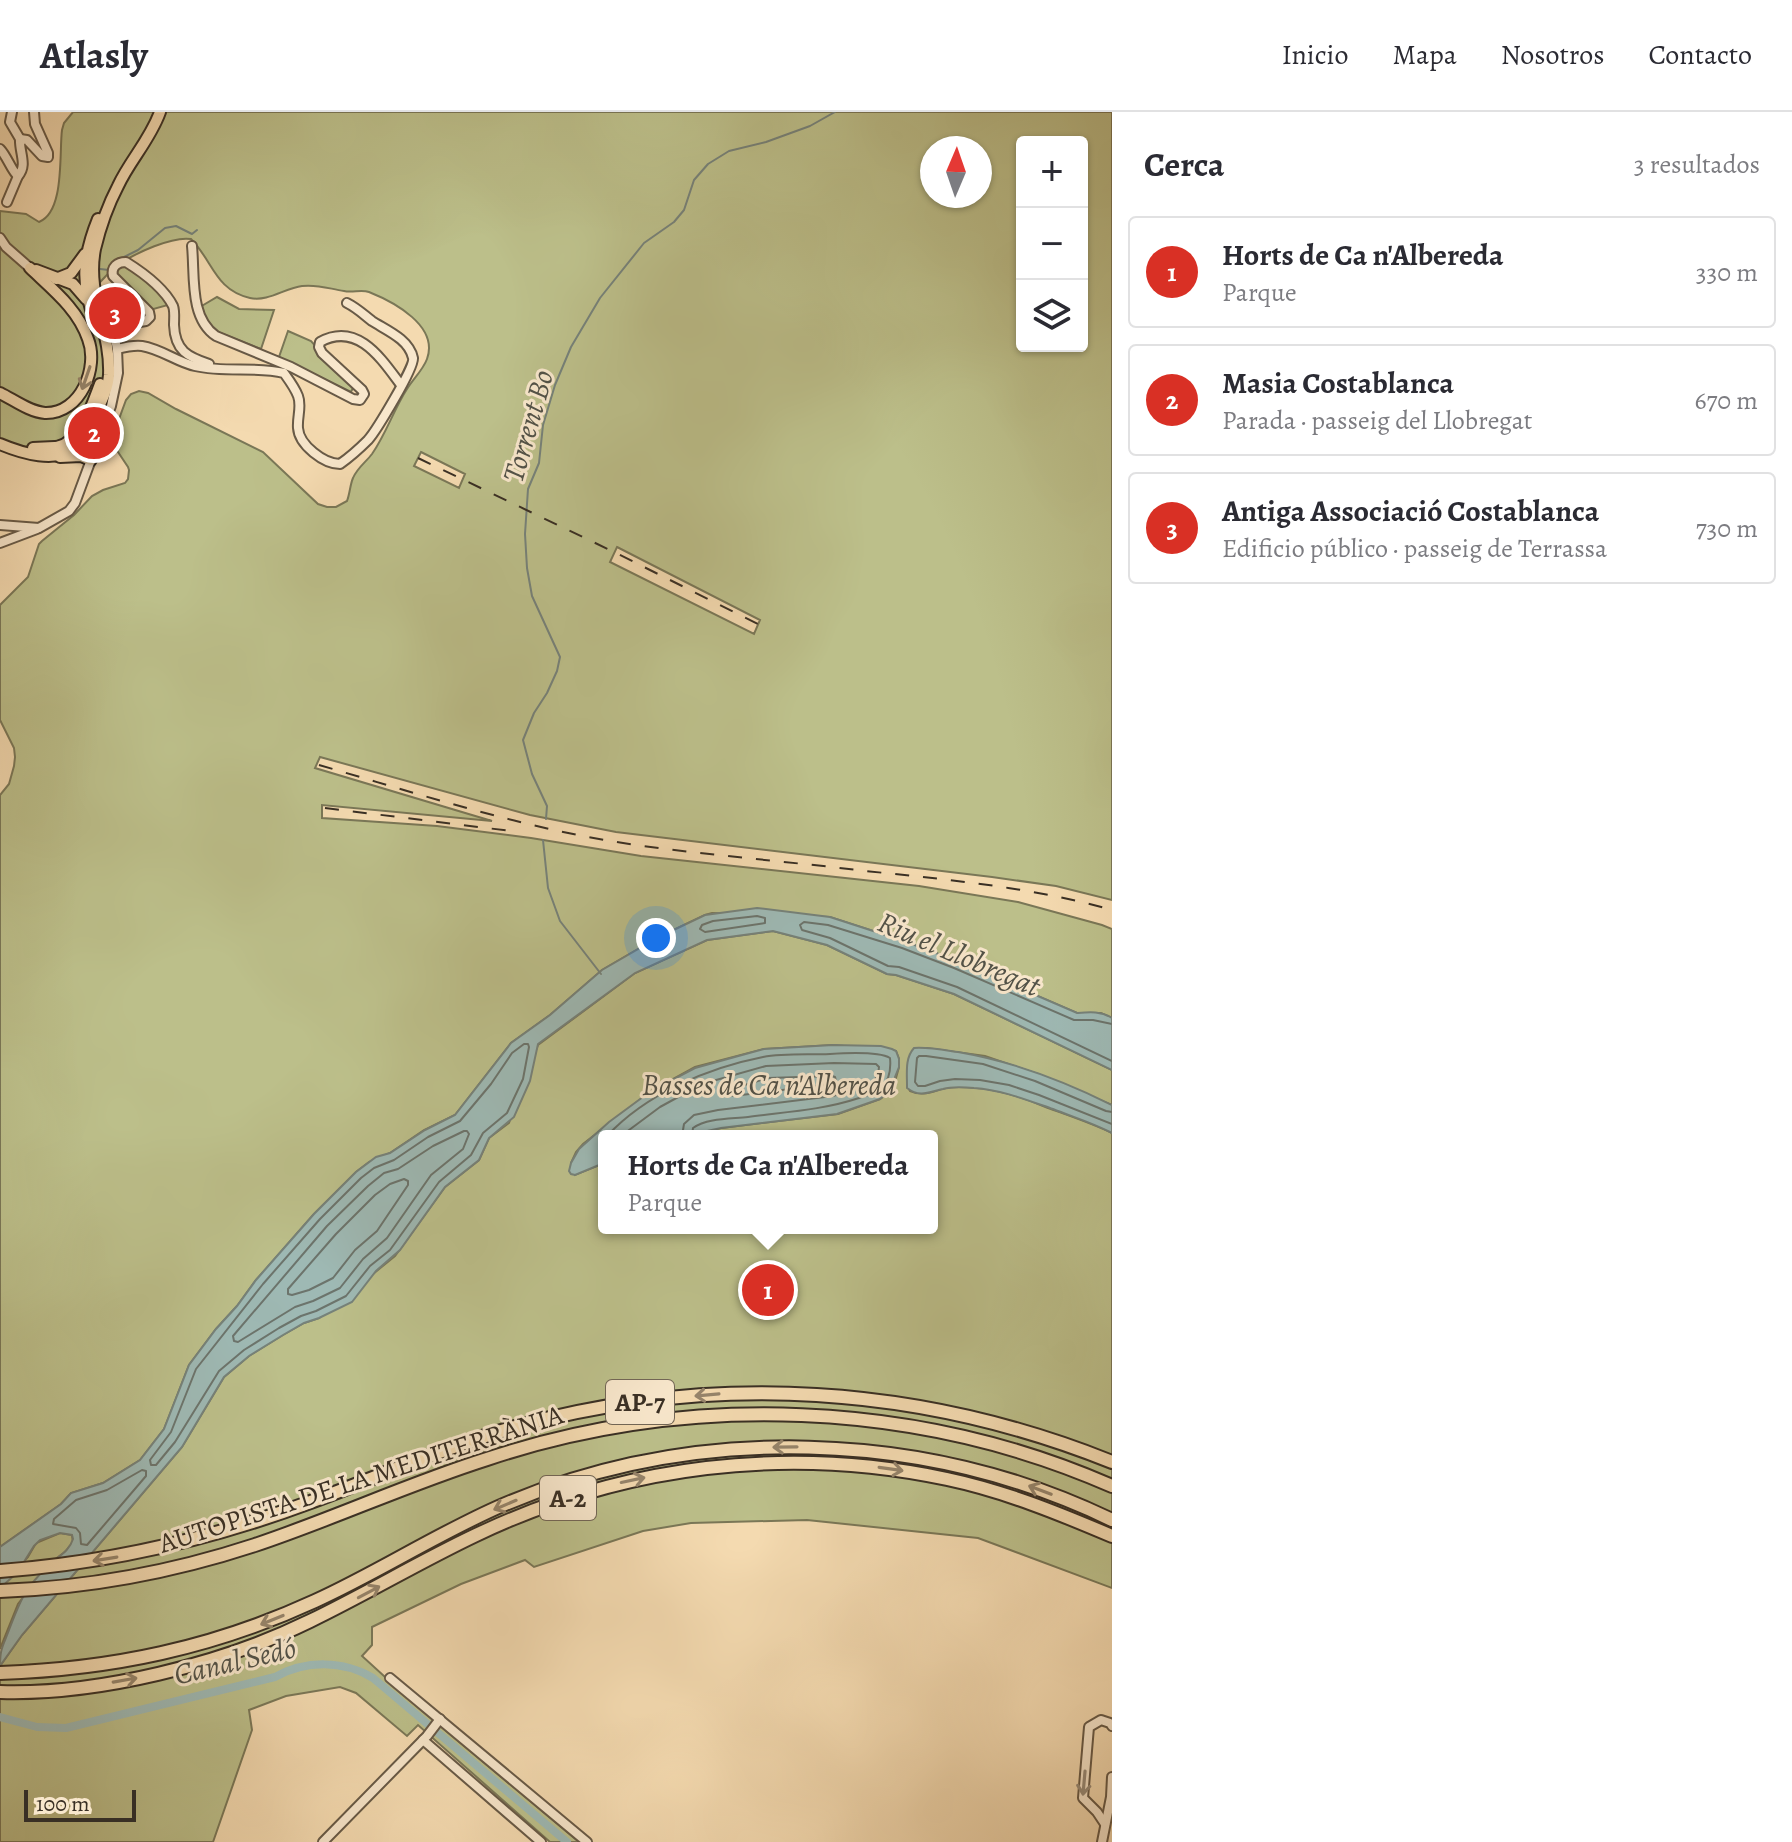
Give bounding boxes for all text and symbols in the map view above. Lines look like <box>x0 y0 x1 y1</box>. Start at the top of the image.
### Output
text: Atlasly <box>40 29 148 81</box>
text: Inicio <box>1282 36 1348 74</box>
text: Mapa <box>1392 36 1457 74</box>
text: Nosotros <box>1501 36 1604 74</box>
text: Contacto <box>1648 36 1752 74</box>
north arrow <box>920 136 992 208</box>
map controls <box>1016 136 1088 352</box>
button: + <box>1016 136 1088 208</box>
text: Cerca <box>1144 141 1225 188</box>
text: 3 resultados <box>1634 147 1760 182</box>
button: − <box>1016 208 1088 280</box>
text: Horts de Ca n'Albereda <box>1222 235 1503 275</box>
text: 1 <box>1167 255 1177 290</box>
text: 330 m <box>1696 255 1758 290</box>
text: Parque <box>1222 275 1297 310</box>
button: layers <box>1016 280 1088 352</box>
pin: 3 <box>89 283 141 343</box>
text: Masia Costablanca <box>1222 363 1454 403</box>
one-way arrow <box>78 365 93 390</box>
water label: Torrent Bo <box>493 365 563 487</box>
text: 2 <box>1166 383 1178 418</box>
text: 670 m <box>1694 383 1758 418</box>
pin: 2 <box>68 403 120 463</box>
text: Parada · passeig del Llobregat <box>1222 403 1532 438</box>
text: Antiga Associació Costablanca <box>1222 491 1599 531</box>
text: 3 <box>1166 511 1178 546</box>
text: 730 m <box>1696 511 1758 546</box>
text: Edificio público · passeig de Terrassa <box>1222 531 1607 566</box>
water label: Riu el Llobregat <box>872 902 1047 1007</box>
your location <box>636 918 676 958</box>
water label: Basses de Ca n'Albereda <box>642 1065 896 1105</box>
popup <box>598 1130 938 1234</box>
text: Horts de Ca n'Albereda <box>627 1145 909 1185</box>
text: Parque <box>627 1185 702 1220</box>
pin: 1 <box>742 1260 794 1320</box>
road number: AP-7 <box>606 1380 674 1424</box>
one-way arrow <box>694 1388 721 1403</box>
street label: AUTOPISTA DE LA MEDITERRÀNIA <box>153 1395 569 1563</box>
one-way arrow <box>772 1439 799 1455</box>
one-way arrow <box>878 1462 904 1477</box>
one-way arrow <box>620 1472 645 1487</box>
road number: A-2 <box>540 1476 596 1520</box>
one-way arrow <box>1028 1482 1053 1496</box>
one-way arrow <box>493 1498 518 1513</box>
one-way arrow <box>93 1552 118 1567</box>
one-way arrow <box>356 1583 380 1599</box>
one-way arrow <box>260 1614 285 1628</box>
water label: Canal Sedó <box>170 1628 300 1694</box>
one-way arrow <box>112 1671 138 1686</box>
one-way arrow <box>1077 1769 1092 1796</box>
scale bar <box>24 1786 136 1822</box>
text: 100 m <box>36 1789 90 1819</box>

